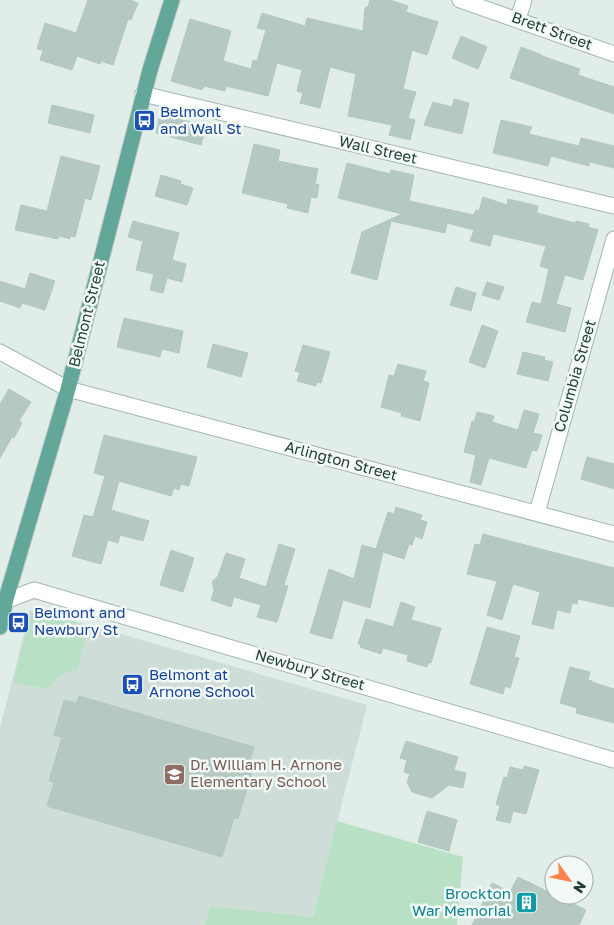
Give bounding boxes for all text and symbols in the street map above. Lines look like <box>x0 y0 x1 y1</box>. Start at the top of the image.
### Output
street label: Brett Street <box>510 7 595 53</box>
place label: Belmont and Wall St <box>160 102 242 137</box>
bus stop icon: Belmont and Wall St <box>132 109 156 133</box>
street label: Wall Street <box>337 131 419 167</box>
street label: Belmont Street <box>64 259 108 369</box>
street label: Columbia Street <box>549 317 599 434</box>
street label: Arlington Street <box>283 436 399 484</box>
place label: Belmont and Newbury St <box>34 603 126 638</box>
bus stop icon: Belmont and Newbury St <box>6 610 30 634</box>
street label: Newbury Street <box>253 645 367 693</box>
place label: Belmont at Arnone School <box>149 665 255 700</box>
bus stop icon: Belmont at Arnone School <box>121 672 145 696</box>
place label: Dr. William H. Arnone Elementary School <box>190 755 342 790</box>
school or university icon: Dr. William H. Arnone Elementary School <box>162 762 186 786</box>
north arrow <box>544 855 594 905</box>
text: N <box>570 878 590 896</box>
place label: Brockton War Memorial <box>412 884 511 919</box>
building icon: Brockton War Memorial <box>515 891 539 915</box>

